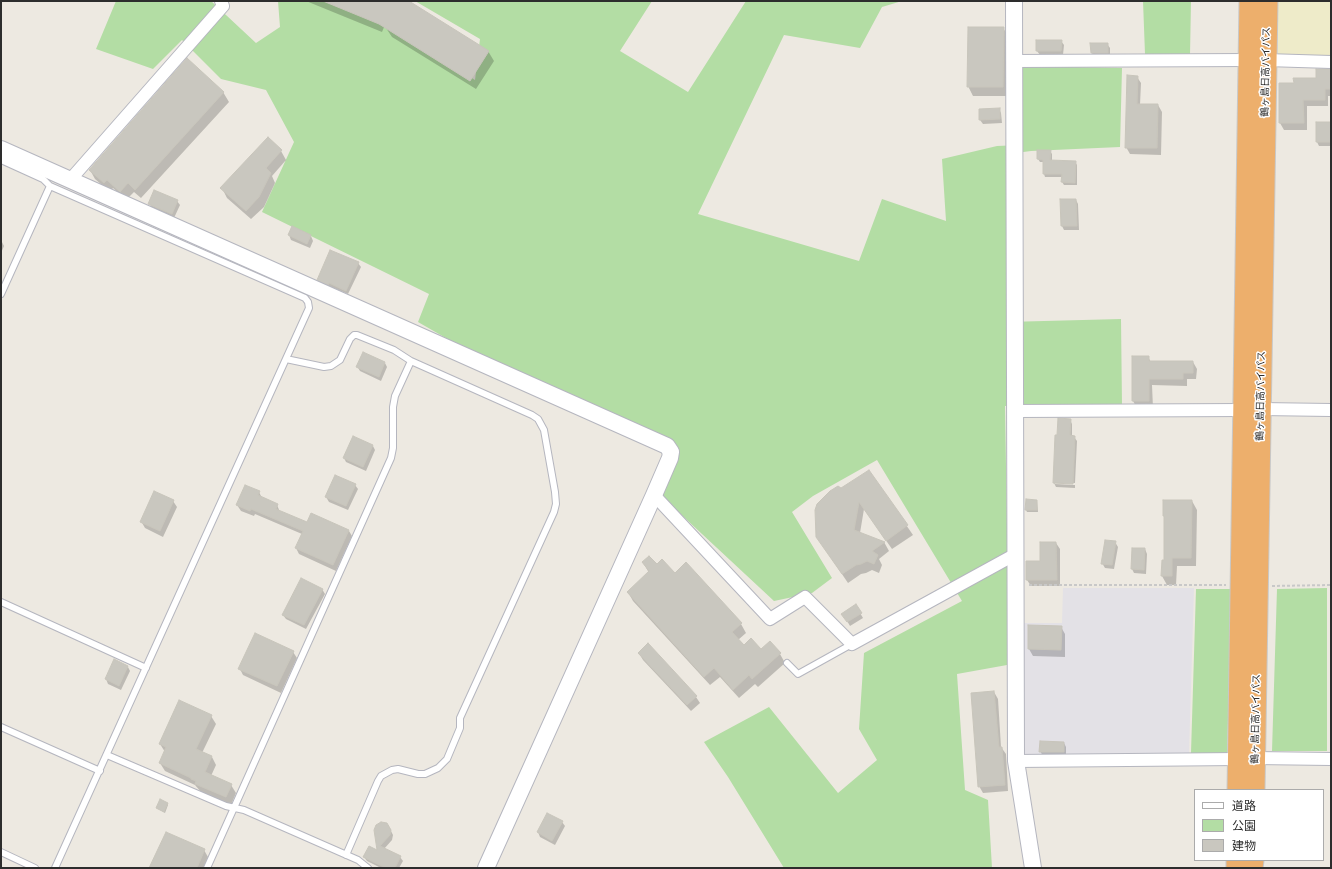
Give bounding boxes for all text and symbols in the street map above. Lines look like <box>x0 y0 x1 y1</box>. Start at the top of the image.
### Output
street label: 鶴ヶ島日高バイパス <box>1259 27 1273 117</box>
street label: 鶴ヶ島日高バイパス <box>1254 351 1268 441</box>
street label: 鶴ヶ島日高バイパス <box>1249 674 1263 764</box>
legend <box>1194 789 1324 861</box>
text: 道路 <box>1232 797 1256 814</box>
text: 公園 <box>1232 817 1256 834</box>
text: 建物 <box>1232 837 1256 854</box>

